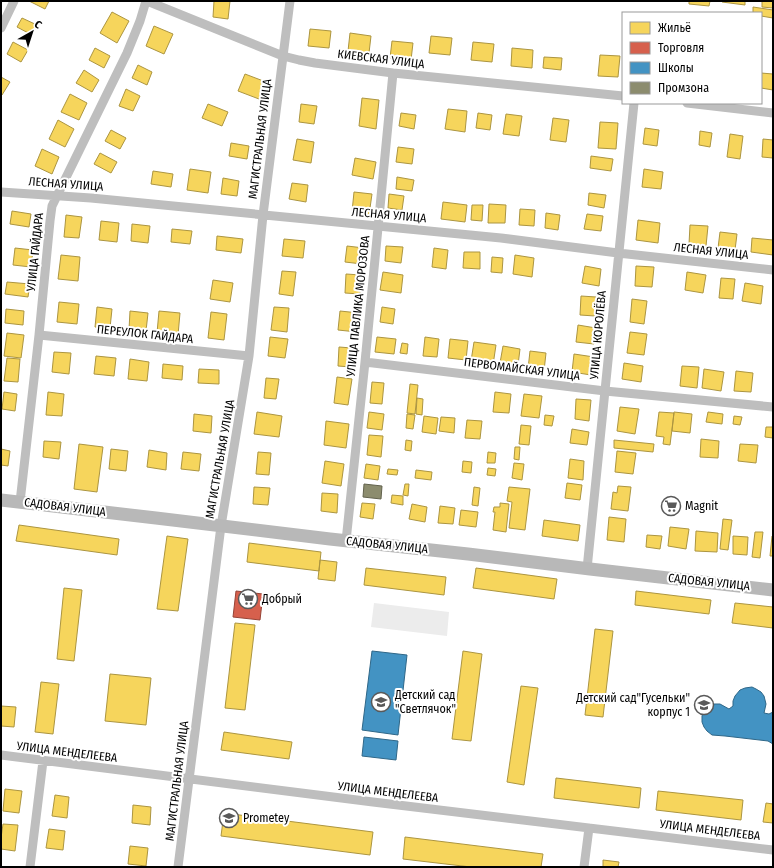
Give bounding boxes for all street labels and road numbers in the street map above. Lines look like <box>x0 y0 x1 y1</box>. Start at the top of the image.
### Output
street label: КИЕВСКАЯ УЛИЦА <box>337 47 426 71</box>
street label: МАГИСТРАЛЬНАЯ УЛИЦА <box>246 78 274 200</box>
street label: ЛЕСНАЯ УЛИЦА <box>28 174 105 194</box>
street label: ЛЕСНАЯ УЛИЦА <box>351 205 428 225</box>
street label: УЛИЦА ГАЙДАРА <box>23 211 46 293</box>
street label: УЛИЦА ПАВЛИКА МОРОЗОВА <box>344 234 372 378</box>
street label: ЛЕСНАЯ УЛИЦА <box>673 240 750 262</box>
street label: УЛИЦА КОРОЛЁВА <box>586 289 609 381</box>
street label: ПЕРЕУЛОК ГАЙДАРА <box>96 321 195 346</box>
street label: ПЕРВОМАЙСКАЯ УЛИЦА <box>463 354 582 383</box>
street label: МАГИСТРАЛЬНАЯ УЛИЦА <box>203 398 238 520</box>
street label: САДОВАЯ УЛИЦА <box>23 495 107 519</box>
street label: САДОВАЯ УЛИЦА <box>345 534 429 556</box>
street label: САДОВАЯ УЛИЦА <box>667 571 751 593</box>
street label: МАГИСТРАЛЬНАЯ УЛИЦА <box>163 720 191 842</box>
street label: УЛИЦА МЕНДЕЛЕЕВА <box>15 739 119 765</box>
street label: УЛИЦА МЕНДЕЛЕЕВА <box>336 779 440 805</box>
street label: УЛИЦА МЕНДЕЛЕЕВА <box>658 817 762 843</box>

